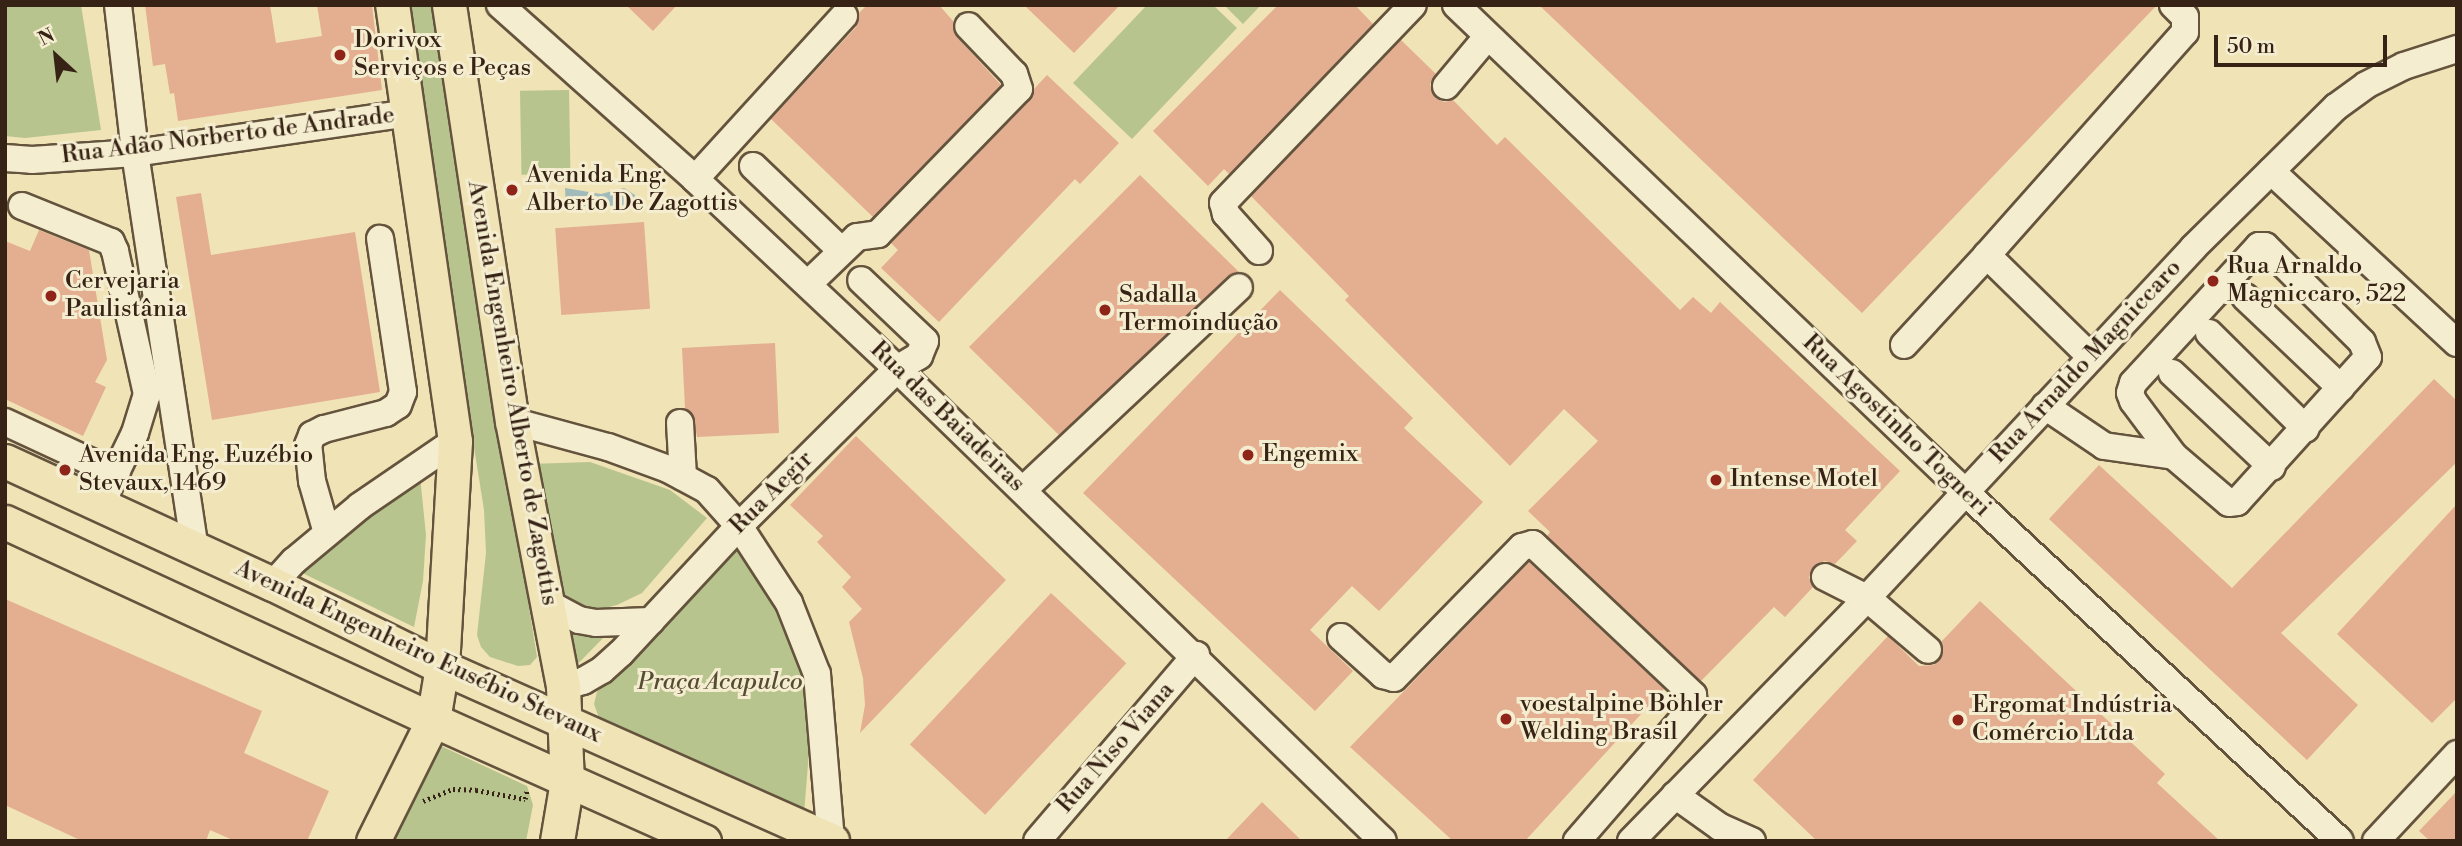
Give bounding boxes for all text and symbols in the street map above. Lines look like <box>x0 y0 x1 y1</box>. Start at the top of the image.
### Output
north arrow <box>21 21 91 91</box>
scale bar <box>2217 21 2390 65</box>
text: N <box>34 23 59 51</box>
place label: Dorivox Serviços e Peças <box>354 27 531 83</box>
text: 50 m <box>2227 34 2275 60</box>
marker: Dorivox Serviços e Peças <box>332 47 348 63</box>
street label: Rua Adão Norberto de Andrade <box>60 101 396 171</box>
place label: Avenida Eng. Alberto De Zagottis <box>526 162 738 218</box>
street label: Avenida Engenheiro Alberto de Zagottis <box>460 178 564 608</box>
marker: Avenida Eng. Alberto De Zagottis <box>504 182 520 198</box>
place label: Rua Arnaldo Magniccaro, 522 <box>2227 253 2406 309</box>
street label: Rua Arnaldo Magniccaro <box>1984 254 2188 470</box>
place label: Cervejaria Paulistânia <box>65 268 187 324</box>
marker: Rua Arnaldo Magniccaro, 522 <box>2205 273 2221 289</box>
place label: Sadalla Termoindução <box>1119 282 1278 338</box>
marker: Cervejaria Paulistânia <box>43 288 59 304</box>
marker: Sadalla Termoindução <box>1097 302 1113 318</box>
street label: Rua Agostinho Togneri <box>1796 329 1996 523</box>
street label: Rua das Baiadeiras <box>864 336 1030 498</box>
place label: Engemix <box>1262 441 1358 469</box>
place label: Avenida Eng. Euzébio Stevaux, 1469 <box>79 442 313 498</box>
street label: Rua Aegir <box>724 445 820 541</box>
marker: Engemix <box>1240 447 1256 463</box>
marker: Avenida Eng. Euzébio Stevaux, 1469 <box>57 462 73 478</box>
place label: Intense Motel <box>1730 466 1878 494</box>
marker: Intense Motel <box>1708 472 1724 488</box>
street label: Avenida Engenheiro Eusébio Stevaux <box>230 554 606 750</box>
park label: Praça Acapulco <box>637 669 803 697</box>
street label: Rua Niso Viana <box>1051 677 1181 819</box>
place label: voestalpine Böhler Welding Brasil <box>1520 691 1723 747</box>
place label: Ergomat Indústria Comércio Ltda <box>1972 692 2172 748</box>
marker: voestalpine Böhler Welding Brasil <box>1498 711 1514 727</box>
marker: Ergomat Indústria Comércio Ltda <box>1950 712 1966 728</box>

